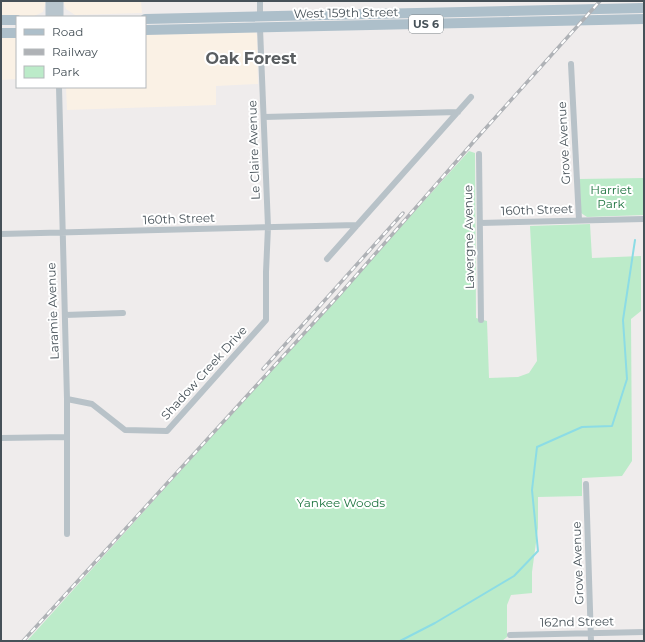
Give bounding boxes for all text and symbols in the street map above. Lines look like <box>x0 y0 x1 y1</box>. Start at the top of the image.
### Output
street label: West 159th Street <box>293 4 399 21</box>
road number: US 6 <box>409 15 443 33</box>
legend <box>16 16 146 88</box>
text: Road <box>52 24 83 39</box>
text: Railway <box>52 44 98 59</box>
district label: Oak Forest <box>205 49 297 68</box>
text: Park <box>52 64 80 79</box>
street label: Le Claire Avenue <box>244 100 263 200</box>
street label: Grove Avenue <box>554 101 573 185</box>
park label: Harriet Park <box>590 182 632 211</box>
street label: Lavergne Avenue <box>460 185 477 289</box>
street label: 160th Street <box>501 201 573 218</box>
street label: 160th Street <box>143 210 215 227</box>
street label: Laramie Avenue <box>43 262 62 360</box>
street label: Shadow Creek Drive <box>158 323 250 423</box>
park label: Yankee Woods <box>297 495 385 510</box>
street label: Grove Avenue <box>569 521 586 605</box>
street label: 162nd Street <box>540 613 614 630</box>

